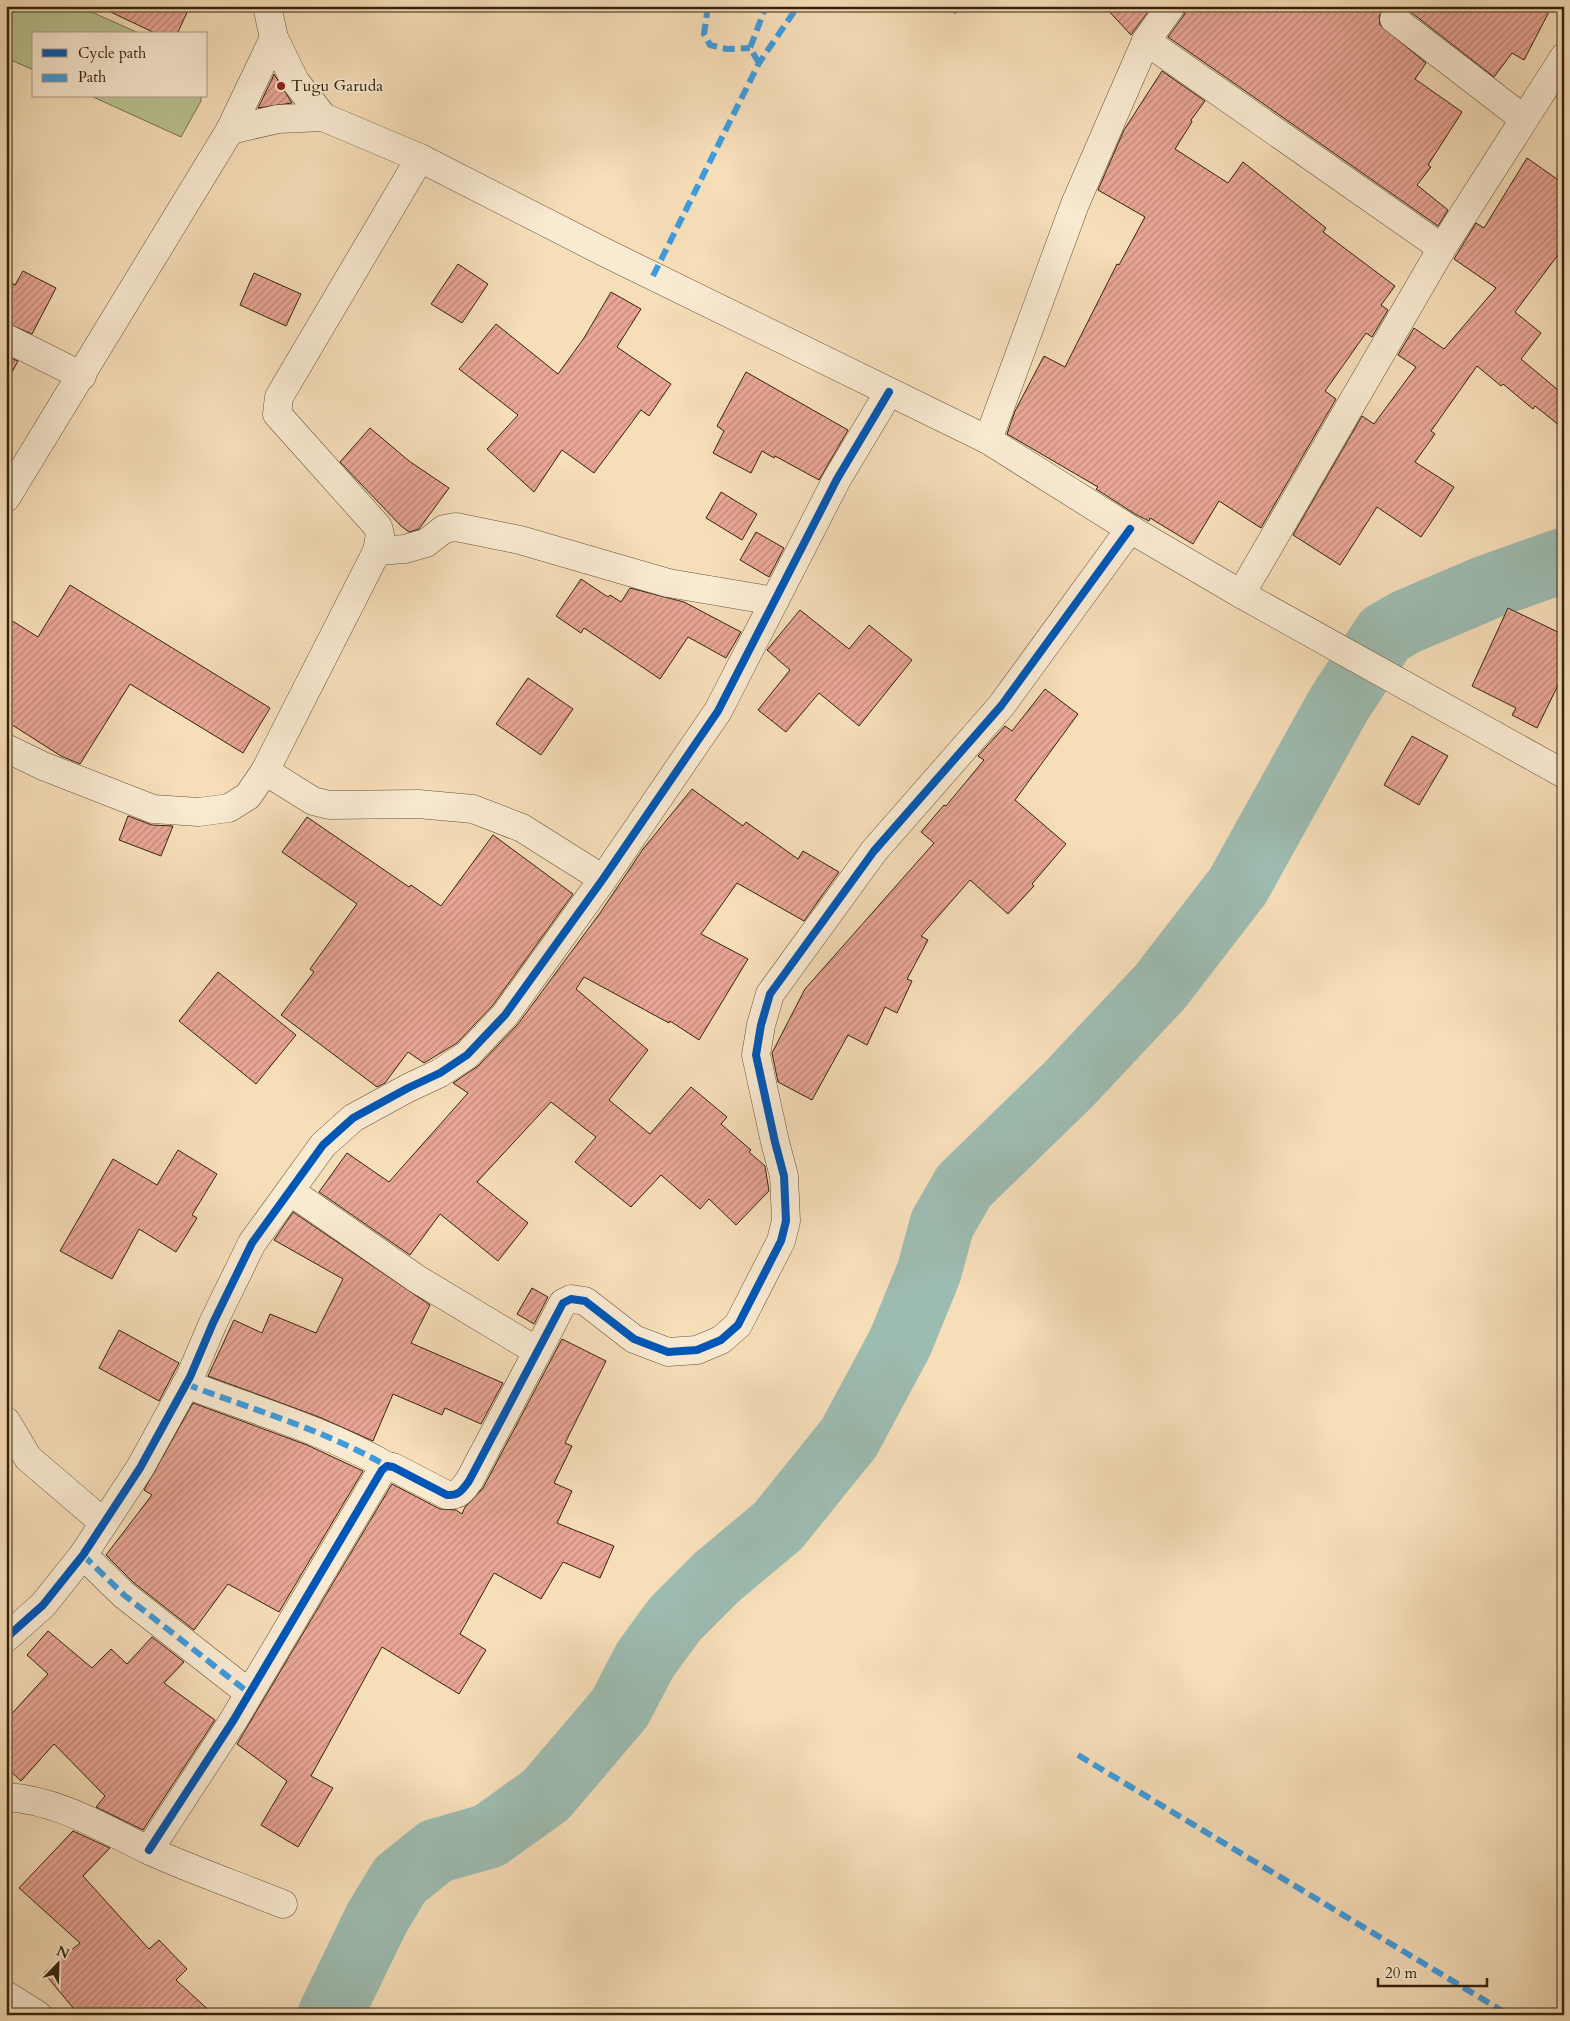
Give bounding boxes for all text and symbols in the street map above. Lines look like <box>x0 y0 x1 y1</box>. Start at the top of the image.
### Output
legend <box>32 32 208 98</box>
text: Cycle path <box>78 43 147 63</box>
text: Path <box>78 67 107 87</box>
place label: Tugu Garuda <box>291 75 383 97</box>
marker: Tugu Garuda <box>275 80 287 92</box>
north arrow <box>32 1938 82 1988</box>
text: N <box>54 1941 72 1964</box>
scale bar <box>1378 1956 1486 1988</box>
text: 20 m <box>1385 1963 1417 1983</box>

